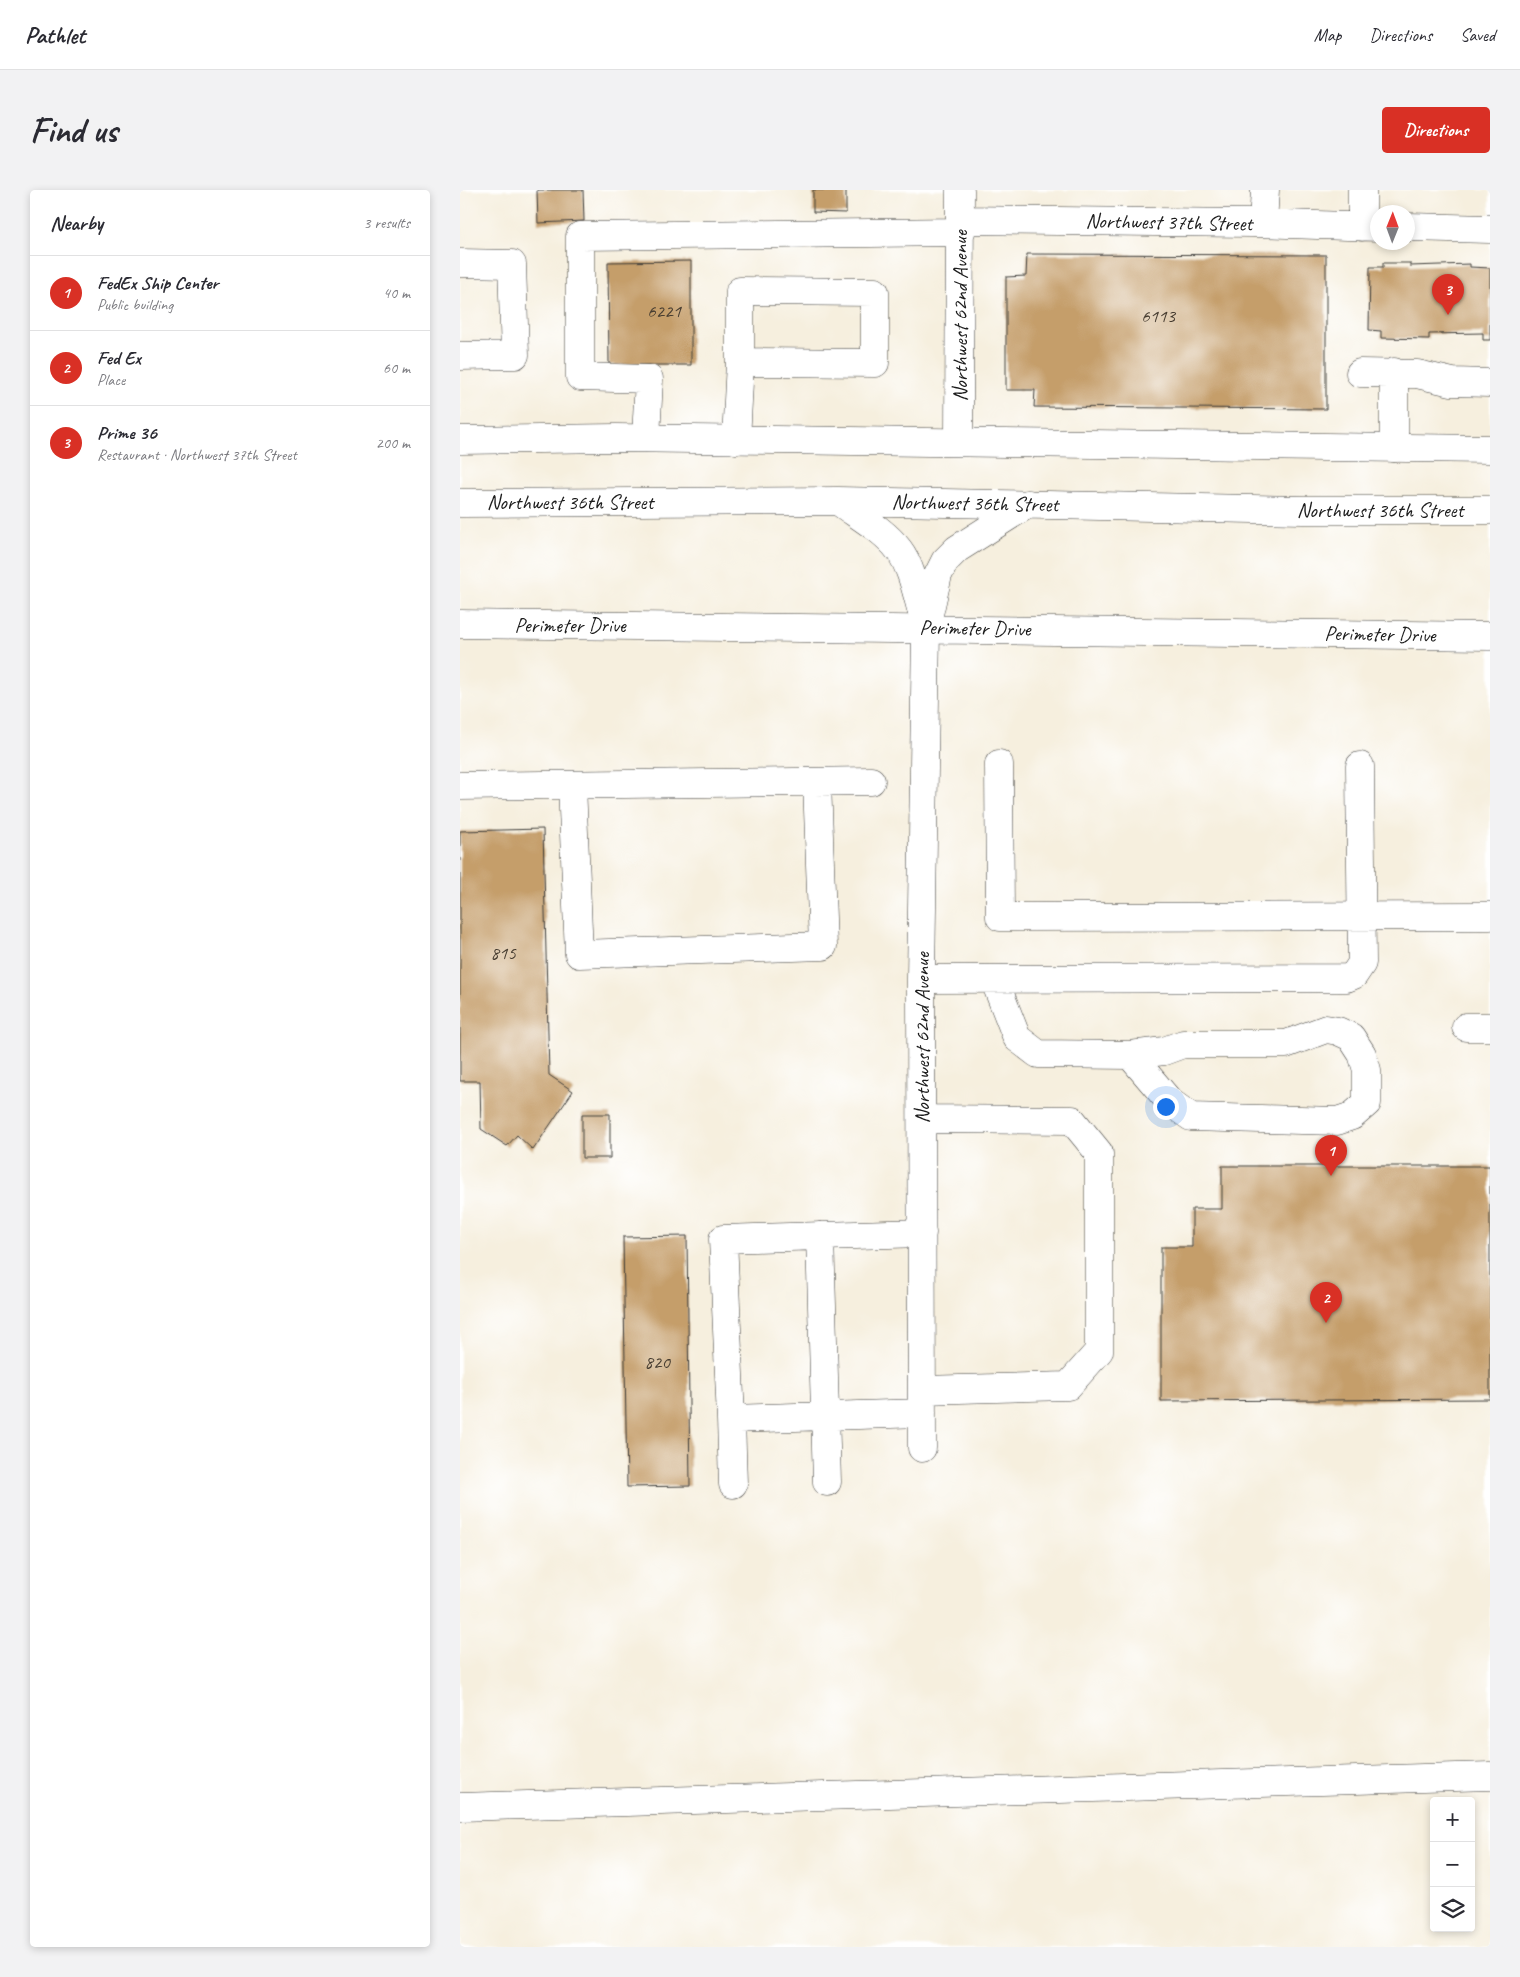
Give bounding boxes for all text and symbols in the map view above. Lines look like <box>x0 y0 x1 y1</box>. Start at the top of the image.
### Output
text: Pathlet <box>25 20 85 50</box>
text: Map <box>1314 24 1341 46</box>
text: Directions <box>1369 24 1432 46</box>
text: Saved <box>1460 24 1495 46</box>
button: Directions <box>1382 107 1490 153</box>
text: Find us <box>30 108 117 153</box>
north arrow <box>1370 205 1415 250</box>
street label: Northwest 37th Street <box>1085 208 1255 236</box>
text: Nearby <box>50 210 103 236</box>
text: 3 results <box>363 213 410 233</box>
street label: Northwest 62nd Avenue <box>947 229 973 401</box>
text: FedEx Ship Center <box>97 271 218 295</box>
pin: 3 <box>1432 274 1464 315</box>
text: 1 <box>62 283 70 303</box>
text: 40 m <box>383 283 410 303</box>
text: Public building <box>97 295 173 315</box>
house number: 6221 <box>647 299 683 323</box>
house number: 6113 <box>1141 304 1177 328</box>
text: Fed Ex <box>97 346 141 370</box>
text: 2 <box>62 358 70 378</box>
text: 60 m <box>383 358 410 378</box>
text: Place <box>97 370 125 390</box>
text: Prime 36 <box>97 421 157 445</box>
text: 3 <box>62 433 70 453</box>
text: 200 m <box>376 433 410 453</box>
text: Restaurant · Northwest 37th Street <box>97 445 297 465</box>
street label: Northwest 36th Street <box>487 489 655 515</box>
street label: Northwest 36th Street <box>891 489 1061 517</box>
street label: Northwest 36th Street <box>1297 497 1465 523</box>
street label: Perimeter Drive <box>514 612 627 638</box>
street label: Perimeter Drive <box>919 614 1032 642</box>
street label: Perimeter Drive <box>1324 620 1437 648</box>
house number: 815 <box>490 941 517 965</box>
street label: Northwest 62nd Avenue <box>909 951 935 1123</box>
your location <box>1153 1094 1179 1120</box>
pin: 1 <box>1315 1135 1347 1176</box>
pin: 2 <box>1310 1282 1342 1323</box>
house number: 820 <box>644 1350 671 1374</box>
map controls <box>1430 1797 1475 1932</box>
button: + <box>1430 1797 1475 1842</box>
button: − <box>1430 1842 1475 1887</box>
button: layers <box>1430 1887 1475 1932</box>

